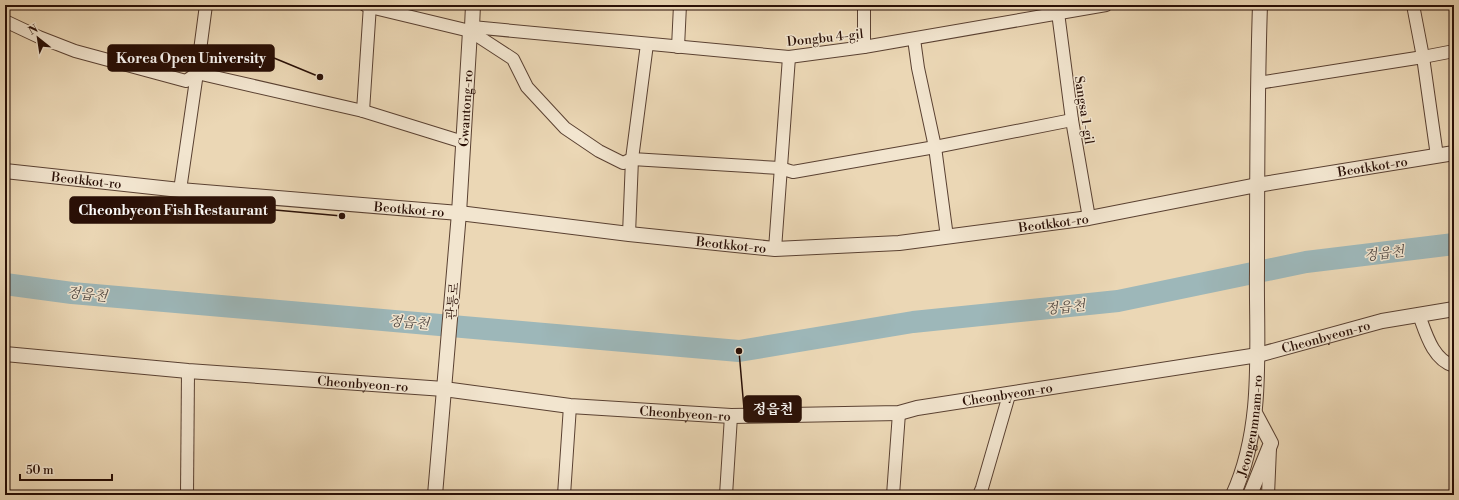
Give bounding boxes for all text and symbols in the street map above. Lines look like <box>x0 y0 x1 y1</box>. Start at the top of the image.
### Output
north arrow <box>18 18 58 58</box>
text: N <box>26 22 41 38</box>
street label: Dongbu 4-gil <box>786 26 864 50</box>
callout: Korea Open University <box>108 45 274 71</box>
text: Korea Open University <box>116 50 267 68</box>
street label: Gwantong-ro <box>456 69 477 147</box>
street label: Sangsa 1-gil <box>1071 75 1097 146</box>
street label: Beotkkot-ro <box>1335 154 1409 181</box>
street label: Beotkkot-ro <box>49 169 122 193</box>
callout: Cheonbyeon Fish Restaurant <box>70 197 275 223</box>
street label: Beotkkot-ro <box>372 199 445 221</box>
text: Cheonbyeon Fish Restaurant <box>78 202 269 220</box>
street label: Beotkkot-ro <box>1017 211 1090 236</box>
street label: Beotkkot-ro <box>694 234 767 257</box>
water label: 정읍천 <box>1363 242 1407 265</box>
street label: 관통로 <box>443 281 463 321</box>
water label: 정읍천 <box>66 284 109 306</box>
water label: 정읍천 <box>1044 297 1088 319</box>
water label: 정읍천 <box>388 312 431 334</box>
street label: Cheonbyeon-ro <box>1280 318 1372 357</box>
street label: Cheonbyeon-ro <box>317 373 409 395</box>
street label: Jeongeumnam-ro <box>1234 375 1266 480</box>
street label: Cheonbyeon-ro <box>961 380 1054 410</box>
callout: 정읍천 <box>744 396 801 422</box>
text: 정읍천 <box>753 401 793 419</box>
street label: Cheonbyeon-ro <box>639 403 731 425</box>
scale bar <box>20 456 112 482</box>
text: 50 m <box>26 463 54 478</box>

